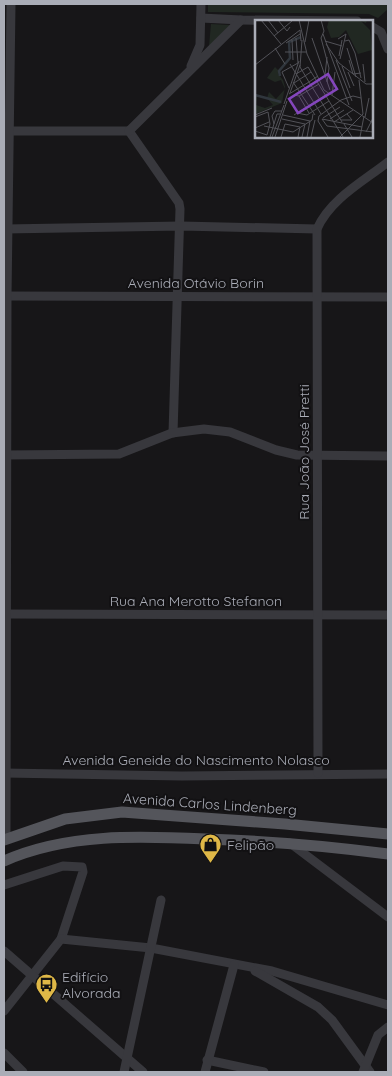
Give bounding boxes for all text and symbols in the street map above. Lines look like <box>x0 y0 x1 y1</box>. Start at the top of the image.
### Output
inset map <box>255 20 372 138</box>
street label: Avenida Otávio Borin <box>128 274 264 292</box>
street label: Rua João José Pretti <box>295 384 313 520</box>
street label: Rua Ana Merotto Stefanon <box>110 592 282 610</box>
street label: Avenida Geneide do Nascimento Nolasco <box>62 751 330 769</box>
street label: Avenida Carlos Lindenberg <box>123 789 297 819</box>
shop icon: Felipão <box>199 833 223 864</box>
place label: Felipão <box>227 836 274 854</box>
place label: Edifício Alvorada <box>62 968 120 1002</box>
bus stop icon: Edifício Alvorada <box>34 973 58 1004</box>

